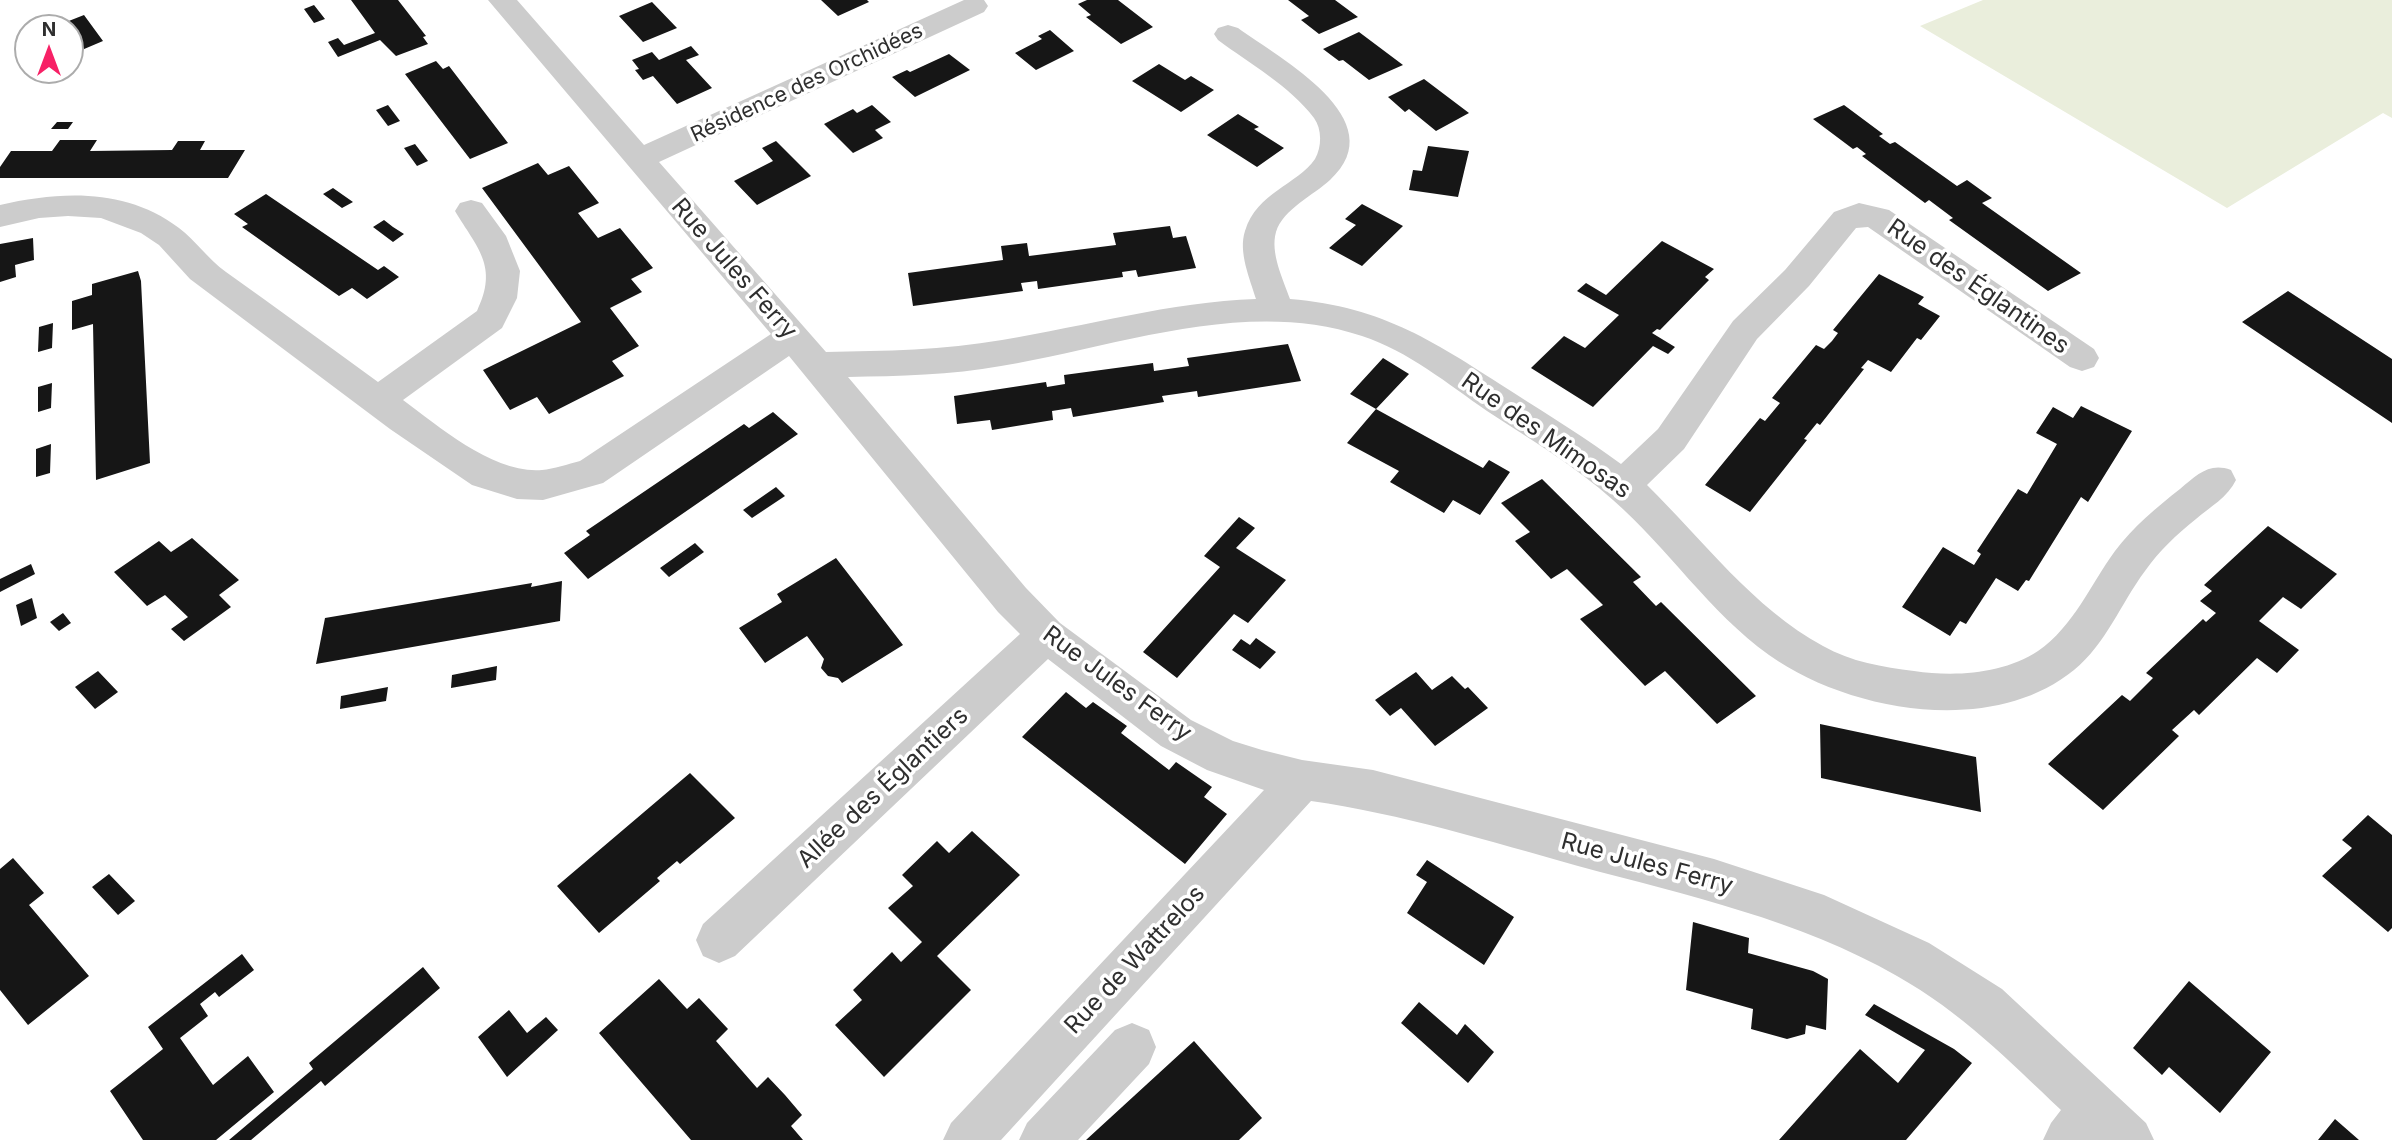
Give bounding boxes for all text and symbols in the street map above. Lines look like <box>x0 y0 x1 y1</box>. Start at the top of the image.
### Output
north arrow <box>14 14 84 84</box>
text: N <box>42 18 56 41</box>
street label: Résidence des Orchidées <box>687 18 927 148</box>
street label: Rue Jules Ferry <box>665 193 803 345</box>
street label: Rue des Églantines <box>1881 213 2075 361</box>
street label: Rue des Mimosas <box>1456 367 1636 505</box>
street label: Rue Jules Ferry <box>1037 620 1197 748</box>
street label: Allée des Églantiers <box>792 701 974 875</box>
street label: Rue Jules Ferry <box>1558 827 1736 901</box>
street label: Rue de Wattrelos <box>1059 880 1211 1040</box>

